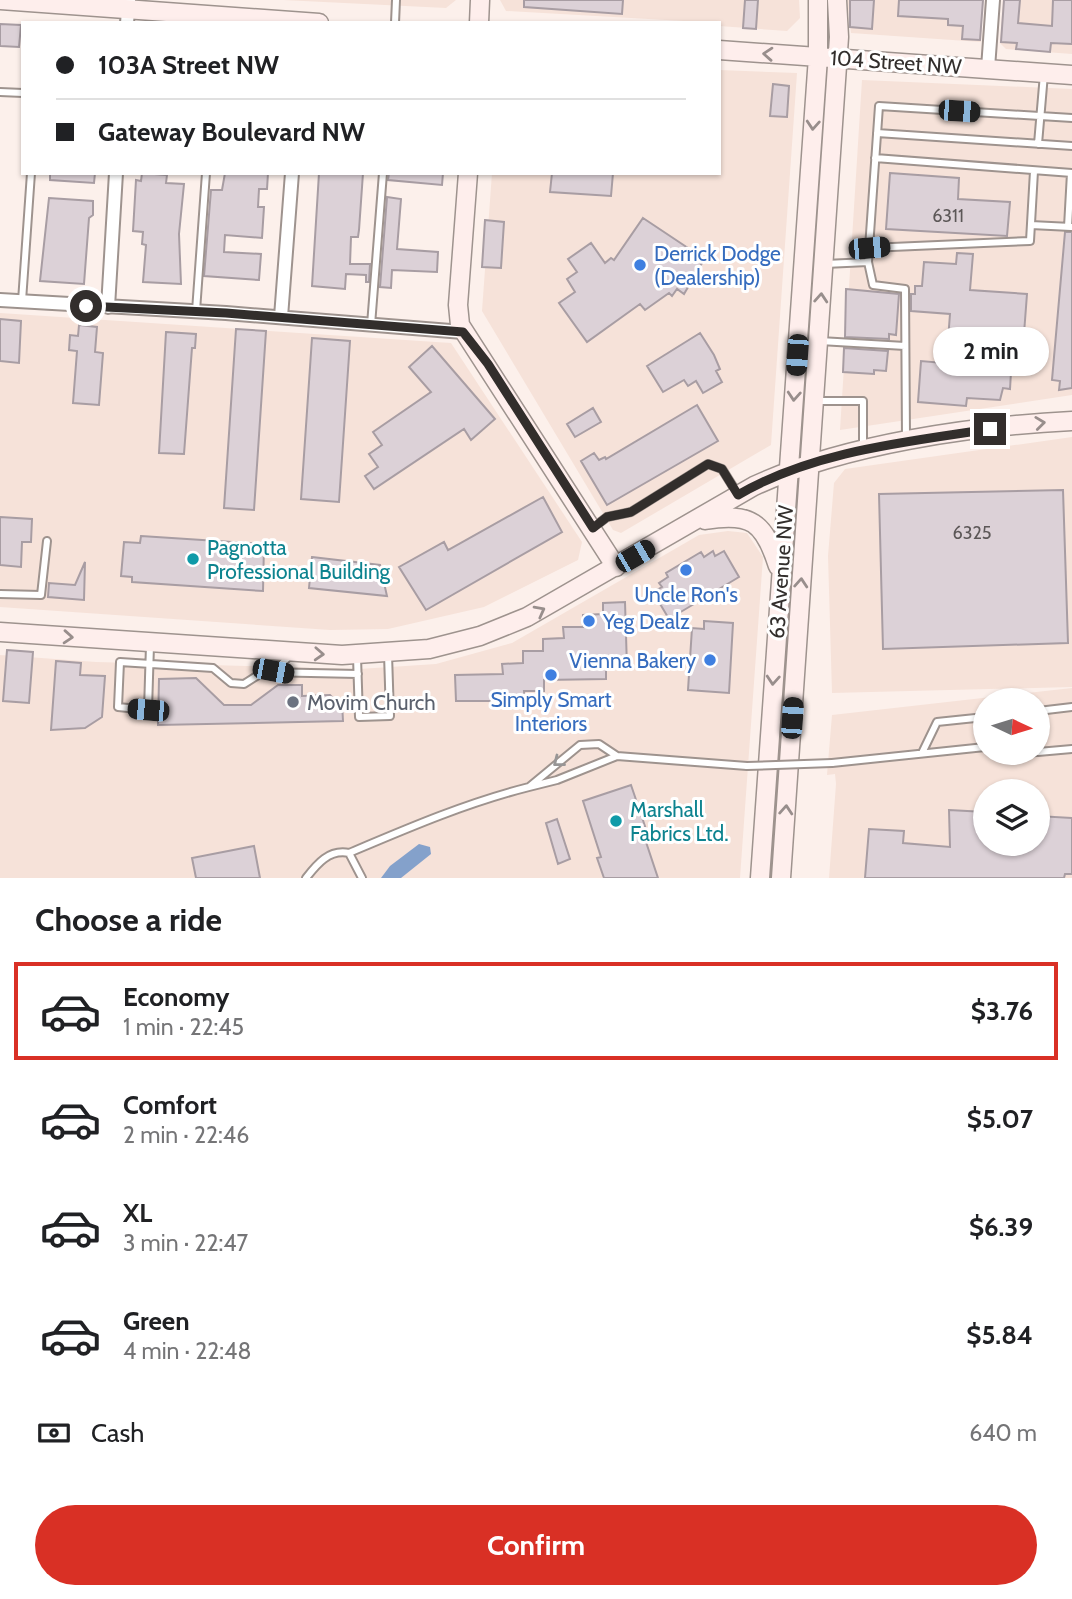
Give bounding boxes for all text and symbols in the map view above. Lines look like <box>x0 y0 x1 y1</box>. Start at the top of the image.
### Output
street label: 104 Street NW <box>829 45 963 79</box>
one-way arrow <box>763 46 774 61</box>
text: 103A Street NW <box>98 49 279 81</box>
car <box>938 99 981 123</box>
text: Gateway Boulevard NW <box>98 116 365 148</box>
one-way arrow <box>806 120 821 131</box>
house number: 6311 <box>932 205 964 227</box>
car <box>848 236 891 260</box>
place label: Derrick Dodge (Dealership) <box>654 241 781 290</box>
marker: Derrick Dodge (Dealership) <box>632 257 648 273</box>
route start <box>70 290 102 322</box>
one-way arrow <box>813 293 828 304</box>
callout: 2 min <box>932 328 1048 376</box>
car <box>786 333 809 377</box>
text: 2 min <box>963 337 1019 365</box>
one-way arrow <box>787 390 802 401</box>
route end <box>974 413 1006 445</box>
one-way arrow <box>1034 416 1046 431</box>
street label: 63 Avenue NW <box>764 504 798 640</box>
house number: 6325 <box>952 522 992 544</box>
place label: Pagnotta Professional Building <box>207 535 391 584</box>
car <box>612 536 659 576</box>
marker: Pagnotta Professional Building <box>185 551 201 567</box>
marker: Uncle Ron's <box>678 562 694 578</box>
one-way arrow <box>793 577 808 588</box>
place label: Uncle Ron's <box>634 582 738 607</box>
one-way arrow <box>532 605 545 619</box>
place label: Yeg Dealz <box>602 609 690 634</box>
marker: Yeg Dealz <box>581 613 597 629</box>
one-way arrow <box>63 629 74 644</box>
one-way arrow <box>314 647 325 662</box>
place label: Vienna Bakery <box>569 648 696 673</box>
marker: Vienna Bakery <box>702 652 718 668</box>
car <box>251 657 296 685</box>
marker: Simply Smart Interiors <box>543 667 559 683</box>
one-way arrow <box>766 675 781 686</box>
place label: Simply Smart Interiors <box>490 687 612 736</box>
north arrow <box>973 688 1050 765</box>
map controls <box>973 688 1050 856</box>
place label: Movim Church <box>307 690 436 715</box>
marker: Movim Church <box>285 694 301 710</box>
car <box>781 696 804 740</box>
car <box>127 698 170 722</box>
one-way arrow <box>553 753 565 766</box>
button: layers <box>973 779 1050 856</box>
place label: Marshall Fabrics Ltd. <box>630 797 729 846</box>
one-way arrow <box>778 804 793 815</box>
marker: Marshall Fabrics Ltd. <box>608 813 624 829</box>
text: Choose a ride <box>35 900 222 939</box>
icon: car <box>39 980 102 1043</box>
text: Economy <box>123 981 229 1013</box>
text: $3.76 <box>971 995 1033 1027</box>
text: 1 min · 22:45 <box>123 1013 244 1041</box>
icon: car <box>39 1088 102 1151</box>
text: Comfort <box>123 1089 217 1121</box>
text: $5.07 <box>967 1103 1033 1135</box>
text: 2 min · 22:46 <box>123 1121 249 1149</box>
icon: car <box>39 1196 102 1259</box>
text: XL <box>123 1197 152 1229</box>
text: $6.39 <box>969 1211 1033 1243</box>
text: 3 min · 22:47 <box>123 1229 248 1257</box>
icon: car <box>39 1304 102 1367</box>
text: Green <box>123 1305 190 1337</box>
text: $5.84 <box>966 1319 1033 1351</box>
text: 4 min · 22:48 <box>123 1337 251 1365</box>
icon: cash <box>35 1414 73 1452</box>
text: Cash <box>91 1417 144 1449</box>
text: 640 m <box>969 1419 1037 1447</box>
button: Confirm <box>35 1505 1037 1585</box>

